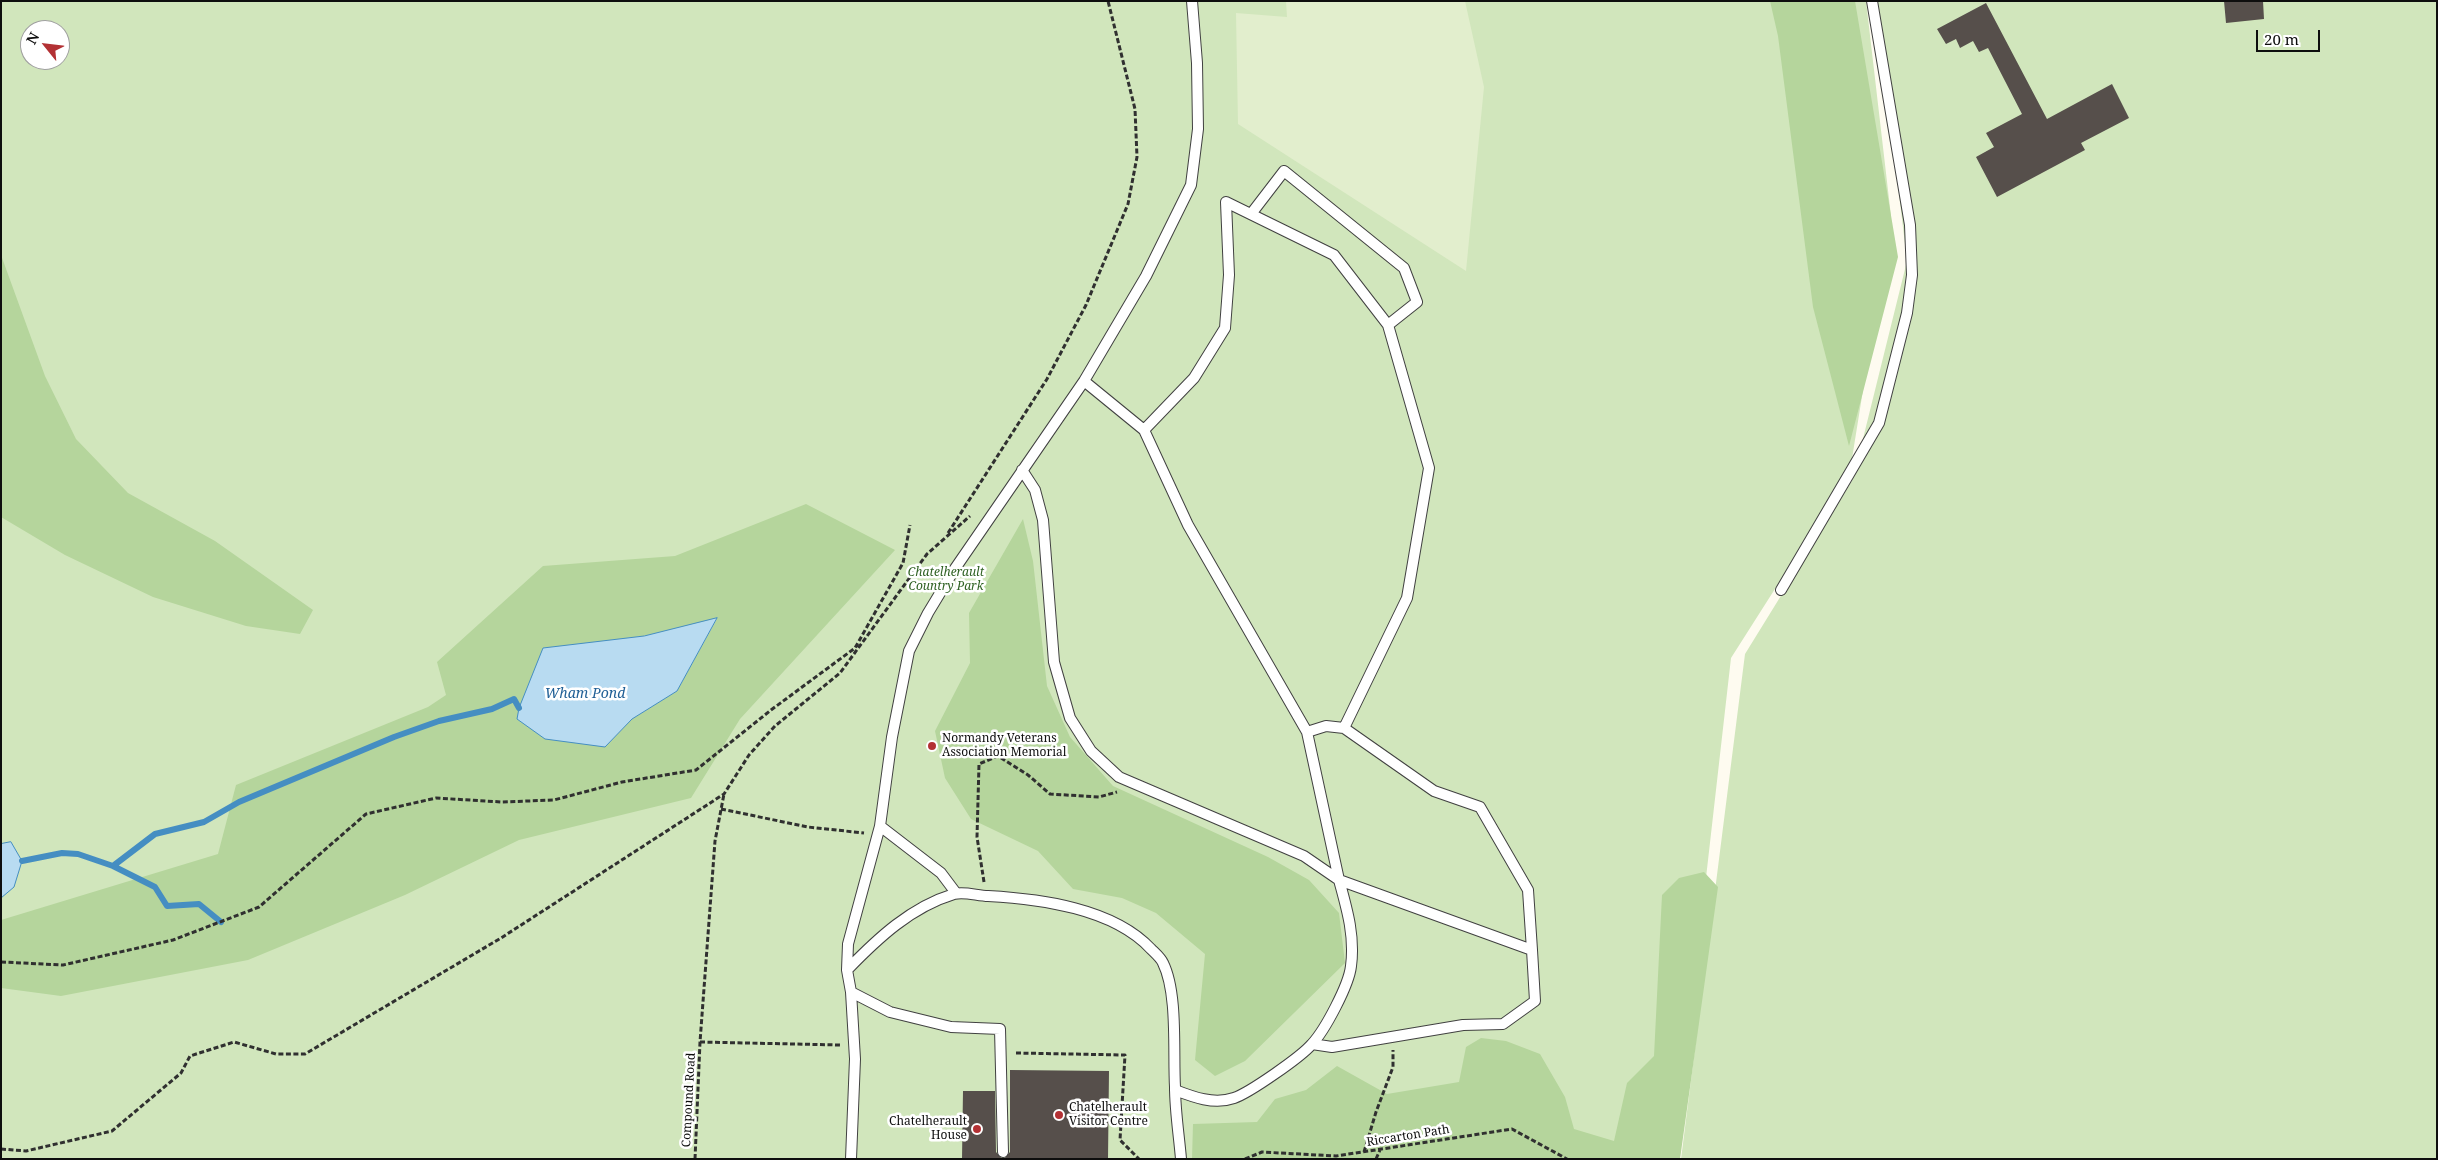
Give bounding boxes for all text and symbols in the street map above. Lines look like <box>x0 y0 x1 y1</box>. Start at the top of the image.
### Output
north arrow <box>20 20 70 70</box>
scale bar <box>2258 20 2322 52</box>
text: N <box>21 29 43 47</box>
text: 20 m <box>2264 29 2299 49</box>
park label: Chatelherault Country Park <box>908 566 984 594</box>
water label: Wham Pond <box>545 686 625 702</box>
place label: Normandy Veterans Association Memorial <box>942 732 1066 760</box>
marker: Normandy Veterans Association Memorial <box>926 740 938 752</box>
street label: Compound Road <box>679 1052 699 1148</box>
place label: Chatelherault Visitor Centre <box>1069 1101 1148 1129</box>
marker: Chatelherault Visitor Centre <box>1053 1109 1065 1121</box>
place label: Chatelherault House <box>889 1115 967 1143</box>
street label: Riccarton Path <box>1365 1122 1451 1150</box>
marker: Chatelherault House <box>971 1123 983 1135</box>

